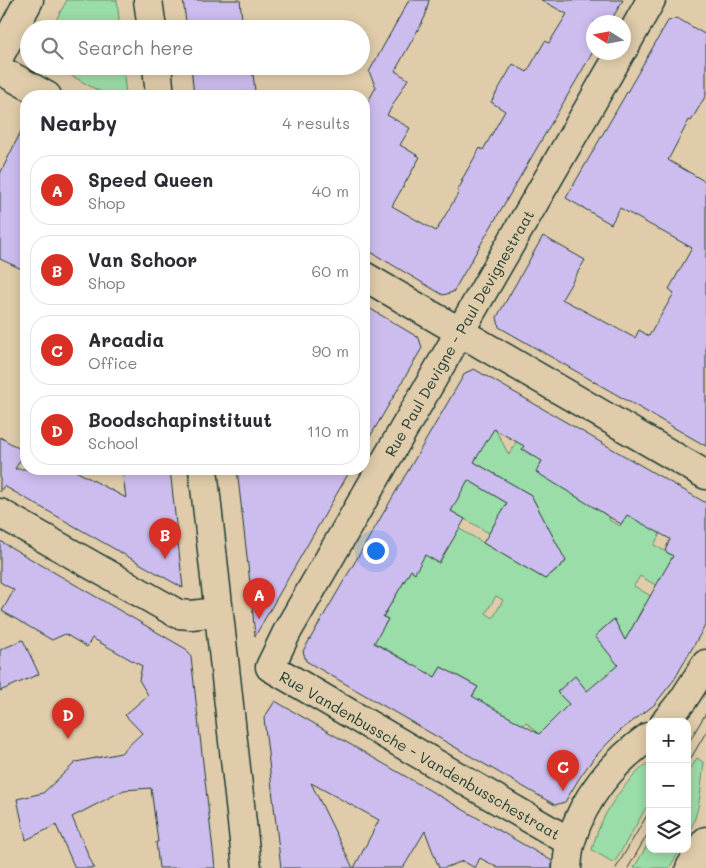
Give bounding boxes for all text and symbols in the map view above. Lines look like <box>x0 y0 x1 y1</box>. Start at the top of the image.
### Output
north arrow <box>586 15 631 60</box>
search box <box>20 20 370 75</box>
icon: search <box>38 34 66 62</box>
text: Search here <box>78 35 194 60</box>
text: Nearby <box>40 109 117 136</box>
text: 4 results <box>282 112 350 133</box>
text: Speed Queen <box>88 167 213 192</box>
text: A <box>51 180 63 201</box>
text: 40 m <box>312 180 349 201</box>
text: Shop <box>88 192 125 213</box>
street label: Rue Paul Devigne - Paul Devignestraat <box>380 206 538 460</box>
text: Van Schoor <box>88 247 197 272</box>
text: B <box>52 260 62 281</box>
text: 60 m <box>312 260 349 281</box>
text: Shop <box>88 272 125 293</box>
text: Arcadia <box>88 327 164 352</box>
text: C <box>51 340 63 361</box>
text: 90 m <box>312 340 349 361</box>
text: Office <box>88 352 137 373</box>
text: Boodschapinstituut <box>88 407 272 432</box>
text: D <box>51 420 63 441</box>
text: 110 m <box>307 420 349 441</box>
text: School <box>88 432 138 453</box>
pin: B <box>149 518 181 559</box>
your location <box>363 538 389 564</box>
pin: A <box>243 578 275 619</box>
street label: Rue Vandenbussche - Vandenbusschestraat <box>276 666 564 844</box>
pin: D <box>52 698 84 739</box>
map controls <box>646 718 691 853</box>
button: + <box>646 718 691 763</box>
pin: C <box>547 750 579 791</box>
button: − <box>646 763 691 808</box>
button: layers <box>646 808 691 853</box>

